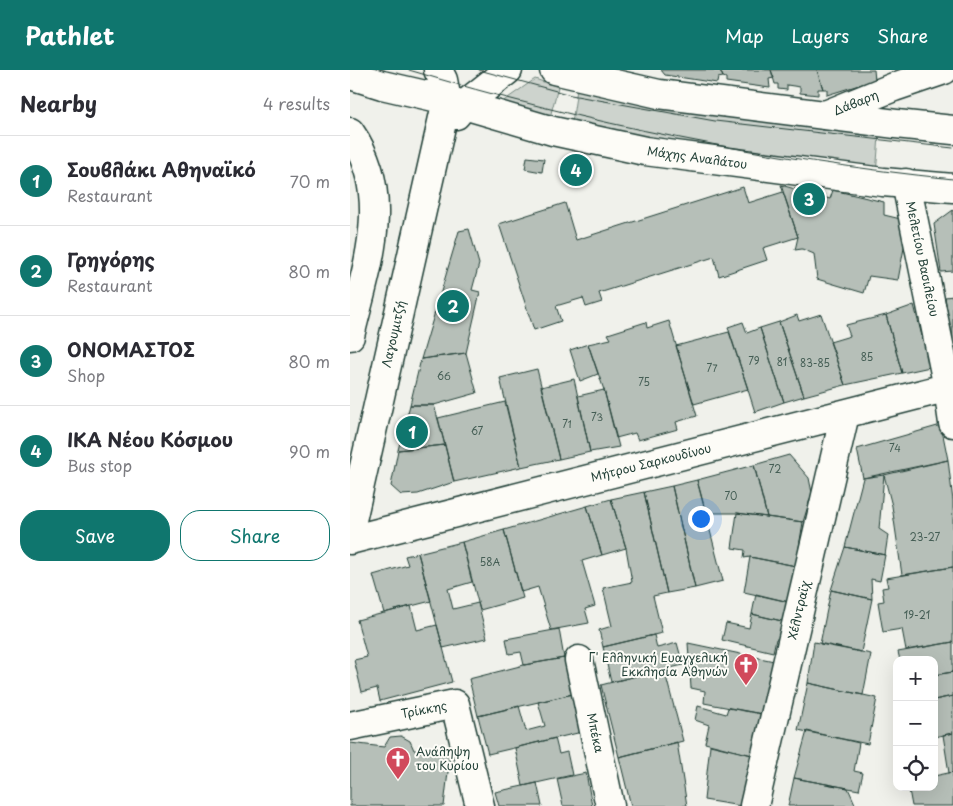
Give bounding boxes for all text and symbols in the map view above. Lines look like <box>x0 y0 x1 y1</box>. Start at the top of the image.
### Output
text: Pathlet <box>25 17 115 53</box>
text: Map <box>725 22 764 49</box>
text: Layers <box>792 22 849 49</box>
text: Share <box>877 22 928 49</box>
street label: Δάβαρη <box>831 85 881 119</box>
text: Nearby <box>20 87 97 119</box>
text: 4 results <box>263 91 330 115</box>
street label: Μάχης Αναλάτου <box>646 141 749 173</box>
pin: 4 <box>560 151 592 189</box>
text: Σουβλάκι Αθηναϊκό <box>67 155 256 183</box>
text: 1 <box>32 169 40 193</box>
text: 70 m <box>290 169 330 193</box>
pin: 3 <box>793 180 825 218</box>
text: Restaurant <box>67 183 153 207</box>
street label: Μελετίου Βασιλείου <box>902 199 944 318</box>
text: Γρηγόρης <box>67 245 155 273</box>
text: 2 <box>30 259 42 283</box>
text: 80 m <box>288 259 330 283</box>
text: Restaurant <box>67 273 153 297</box>
pin: 2 <box>437 287 469 325</box>
street label: Λαγουμιτζή <box>377 298 409 369</box>
text: ΟΝΟΜΑΣΤΟΣ <box>67 335 195 363</box>
text: 3 <box>31 349 41 373</box>
text: 80 m <box>288 349 330 373</box>
house number: 85 <box>861 349 873 364</box>
house number: 79 <box>748 353 760 368</box>
house number: 81 <box>777 354 787 369</box>
house number: 83-85 <box>800 355 830 370</box>
house number: 77 <box>706 360 718 375</box>
text: Shop <box>67 363 105 387</box>
house number: 66 <box>437 368 451 383</box>
house number: 75 <box>638 374 650 389</box>
house number: 73 <box>591 409 603 424</box>
pin: 1 <box>396 413 428 451</box>
house number: 71 <box>562 416 572 431</box>
house number: 67 <box>471 423 483 438</box>
text: ΙΚΑ Νέου Κόσμου <box>67 425 233 453</box>
street label: Μήτρου Σαρκουδίνου <box>589 438 713 486</box>
text: 4 <box>31 439 41 463</box>
text: 90 m <box>289 439 330 463</box>
house number: 74 <box>889 440 901 455</box>
text: Bus stop <box>67 453 132 477</box>
house number: 72 <box>769 461 781 476</box>
house number: 70 <box>725 488 737 503</box>
your location <box>688 506 714 532</box>
button: Save <box>20 510 170 561</box>
button: Share <box>180 510 330 561</box>
house number: 23-27 <box>910 529 941 544</box>
house number: 58Α <box>480 554 501 569</box>
street label: Χέλντραϊχ <box>782 578 814 641</box>
house number: 19-21 <box>904 607 930 622</box>
place label: Γ' Ελληνική Ευαγγελική Εκκλησία Αθηνών <box>589 648 728 680</box>
church icon: Γ' Ελληνική Ευαγγελική Εκκλησία Αθηνών <box>733 652 759 686</box>
map controls <box>893 656 938 791</box>
button: + <box>893 656 938 701</box>
street label: Τρίκκης <box>399 696 448 722</box>
button: − <box>893 701 938 746</box>
street label: Μπέκα <box>583 711 609 755</box>
place label: Ανάληψη του Κυρίου <box>416 742 479 774</box>
church icon: Ανάληψη του Κυρίου <box>385 746 411 780</box>
button: locate <box>893 746 938 791</box>

